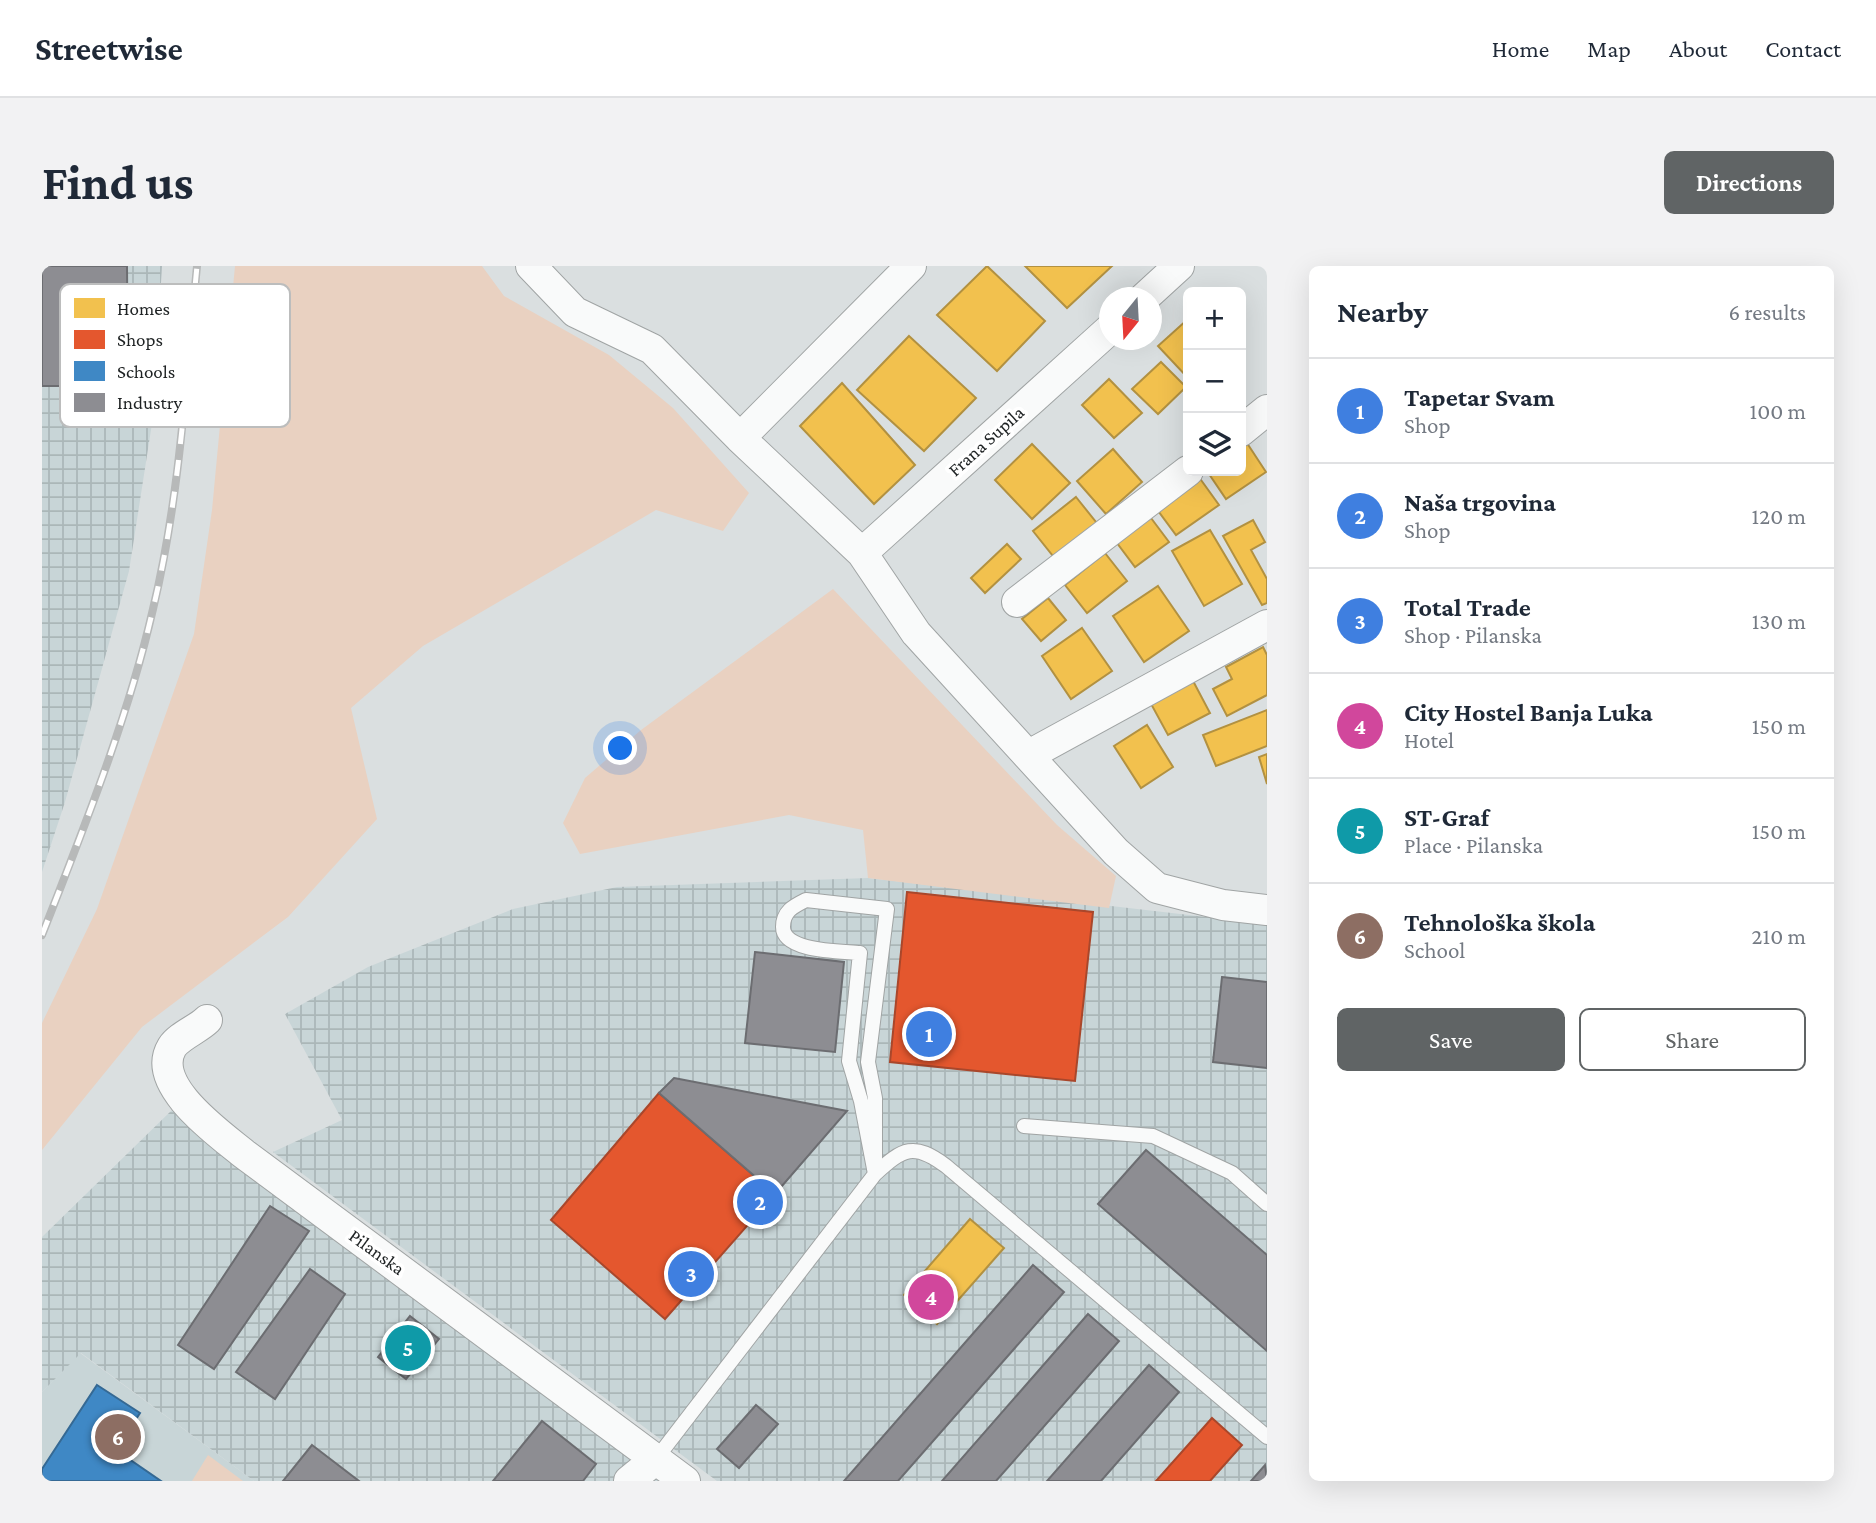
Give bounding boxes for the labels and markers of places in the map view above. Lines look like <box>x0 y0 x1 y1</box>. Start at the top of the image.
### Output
pin: 1 <box>906 1008 952 1060</box>
pin: 2 <box>737 1176 783 1228</box>
pin: 3 <box>668 1248 714 1300</box>
pin: 4 <box>908 1271 954 1323</box>
pin: 5 <box>385 1322 431 1374</box>
pin: 6 <box>95 1411 141 1463</box>

